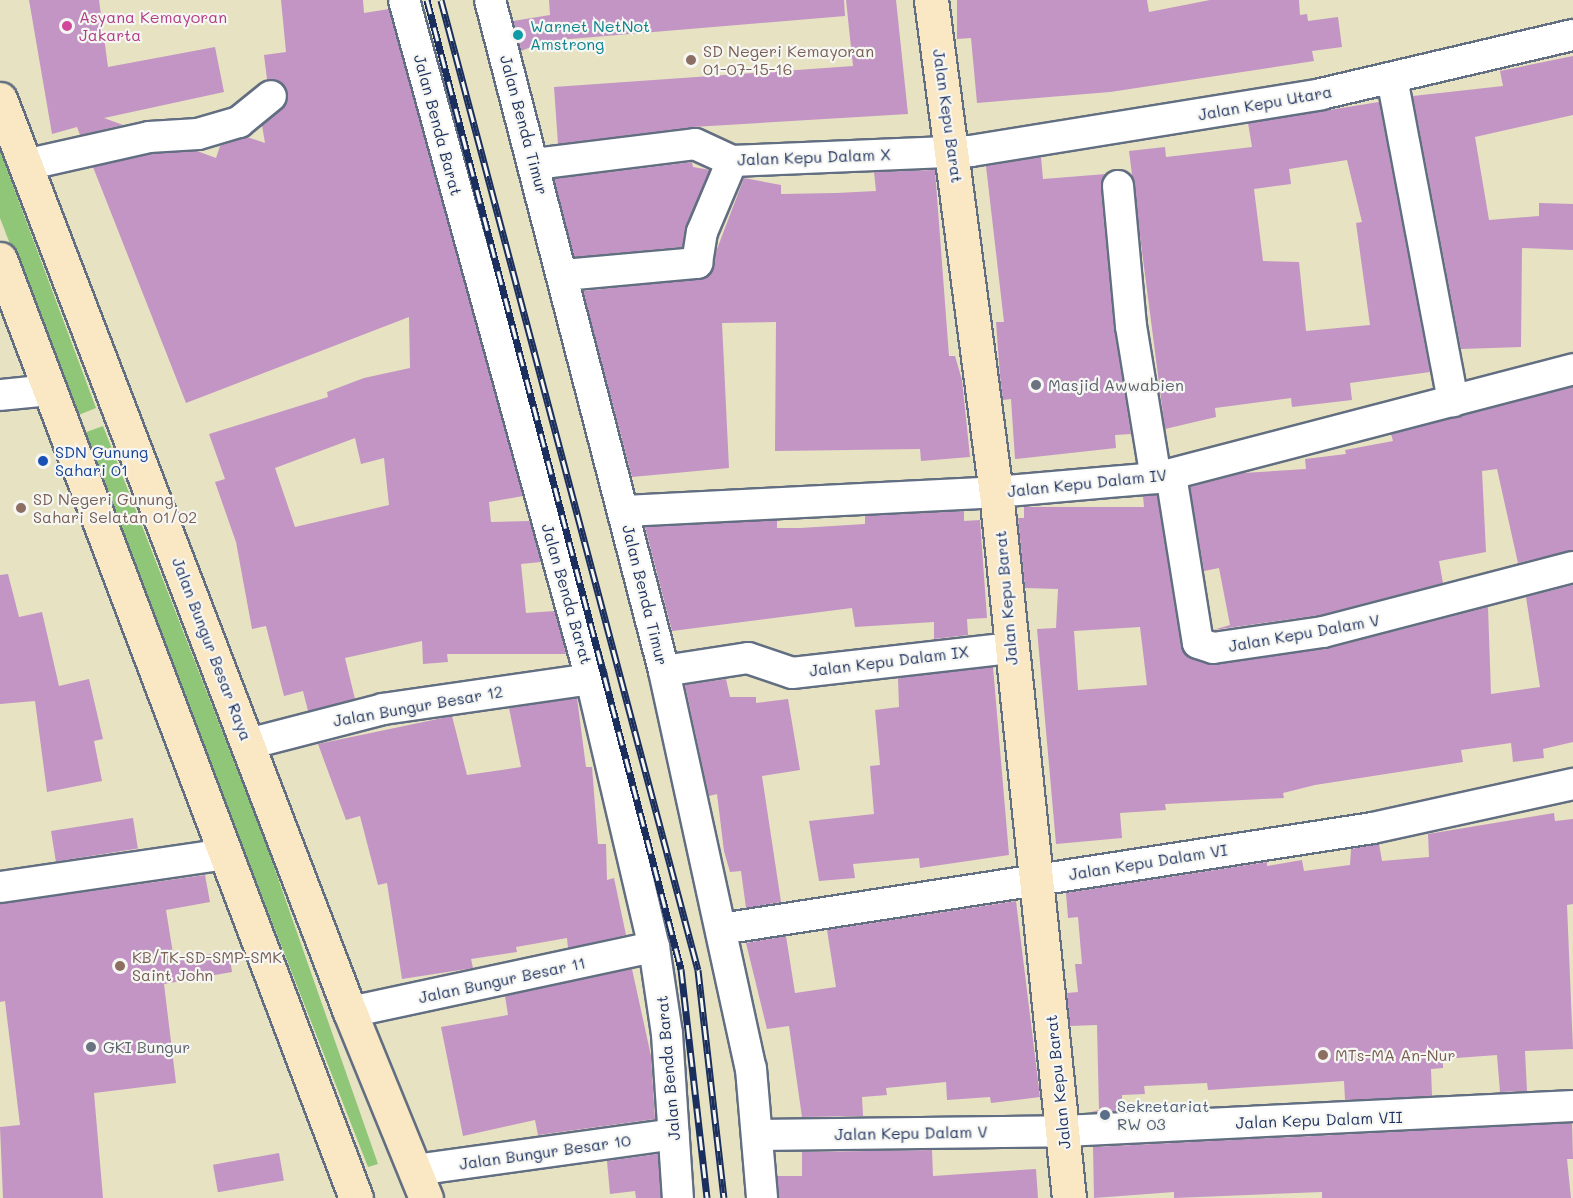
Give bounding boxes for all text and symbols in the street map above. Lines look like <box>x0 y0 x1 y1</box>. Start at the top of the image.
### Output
place label: Asyana Kemayoran Jakarta <box>79 7 227 45</box>
place label: Warnet NetNot Amstrong <box>530 16 650 54</box>
marker: Asyana Kemayoran Jakarta <box>60 19 74 33</box>
marker: Warnet NetNot Amstrong <box>511 28 525 42</box>
place label: SD Negeri Kemayoran 01-07-15-16 <box>703 41 874 79</box>
street label: Jalan Kepu Barat <box>929 48 967 184</box>
street label: Jalan Benda Barat <box>410 52 466 198</box>
street label: Jalan Benda Timur <box>496 53 552 197</box>
marker: SD Negeri Kemayoran 01-07-15-16 <box>684 53 698 67</box>
street label: Jalan Kepu Utara <box>1196 82 1334 124</box>
street label: Jalan Kepu Dalam X <box>737 145 891 169</box>
place label: Masjid Awwabien <box>1048 375 1184 395</box>
marker: Masjid Awwabien <box>1029 378 1043 392</box>
place label: SDN Gunung Sahari 01 <box>55 442 148 480</box>
marker: SDN Gunung Sahari 01 <box>36 454 50 468</box>
street label: Jalan Kepu Dalam IV <box>1006 465 1168 501</box>
place label: SD Negeri Gunung Sahari Selatan 01/02 <box>33 489 197 527</box>
marker: SD Negeri Gunung Sahari Selatan 01/02 <box>14 501 28 515</box>
street label: Jalan Benda Barat <box>538 521 596 667</box>
street label: Jalan Benda Timur <box>618 523 672 667</box>
street label: Jalan Kepu Barat <box>991 530 1021 666</box>
street label: Jalan Bungur Besar Raya <box>168 555 256 743</box>
street label: Jalan Kepu Dalam V <box>1227 610 1381 656</box>
street label: Jalan Kepu Dalam IX <box>808 642 970 680</box>
street label: Jalan Bungur Besar 12 <box>332 682 504 730</box>
street label: Jalan Kepu Dalam VI <box>1067 840 1229 884</box>
place label: KB/TK-SD-SMP-SMK Saint John <box>132 947 282 985</box>
street label: Jalan Bungur Besar 11 <box>417 953 587 1007</box>
marker: KB/TK-SD-SMP-SMK Saint John <box>113 959 127 973</box>
street label: Jalan Benda Barat <box>652 995 684 1141</box>
street label: Jalan Kepu Barat <box>1041 1014 1075 1150</box>
place label: GKI Bungur <box>103 1037 190 1057</box>
marker: GKI Bungur <box>84 1040 98 1054</box>
place label: MTs-MA An-Nur <box>1335 1045 1455 1065</box>
marker: MTs-MA An-Nur <box>1316 1048 1330 1062</box>
place label: Sekretariat RW 03 <box>1117 1096 1209 1134</box>
street label: Jalan Kepu Dalam VII <box>1235 1107 1403 1133</box>
marker: Sekretariat RW 03 <box>1098 1108 1112 1122</box>
street label: Jalan Kepu Dalam V <box>834 1122 988 1144</box>
street label: Jalan Bungur Besar 10 <box>458 1130 632 1174</box>

